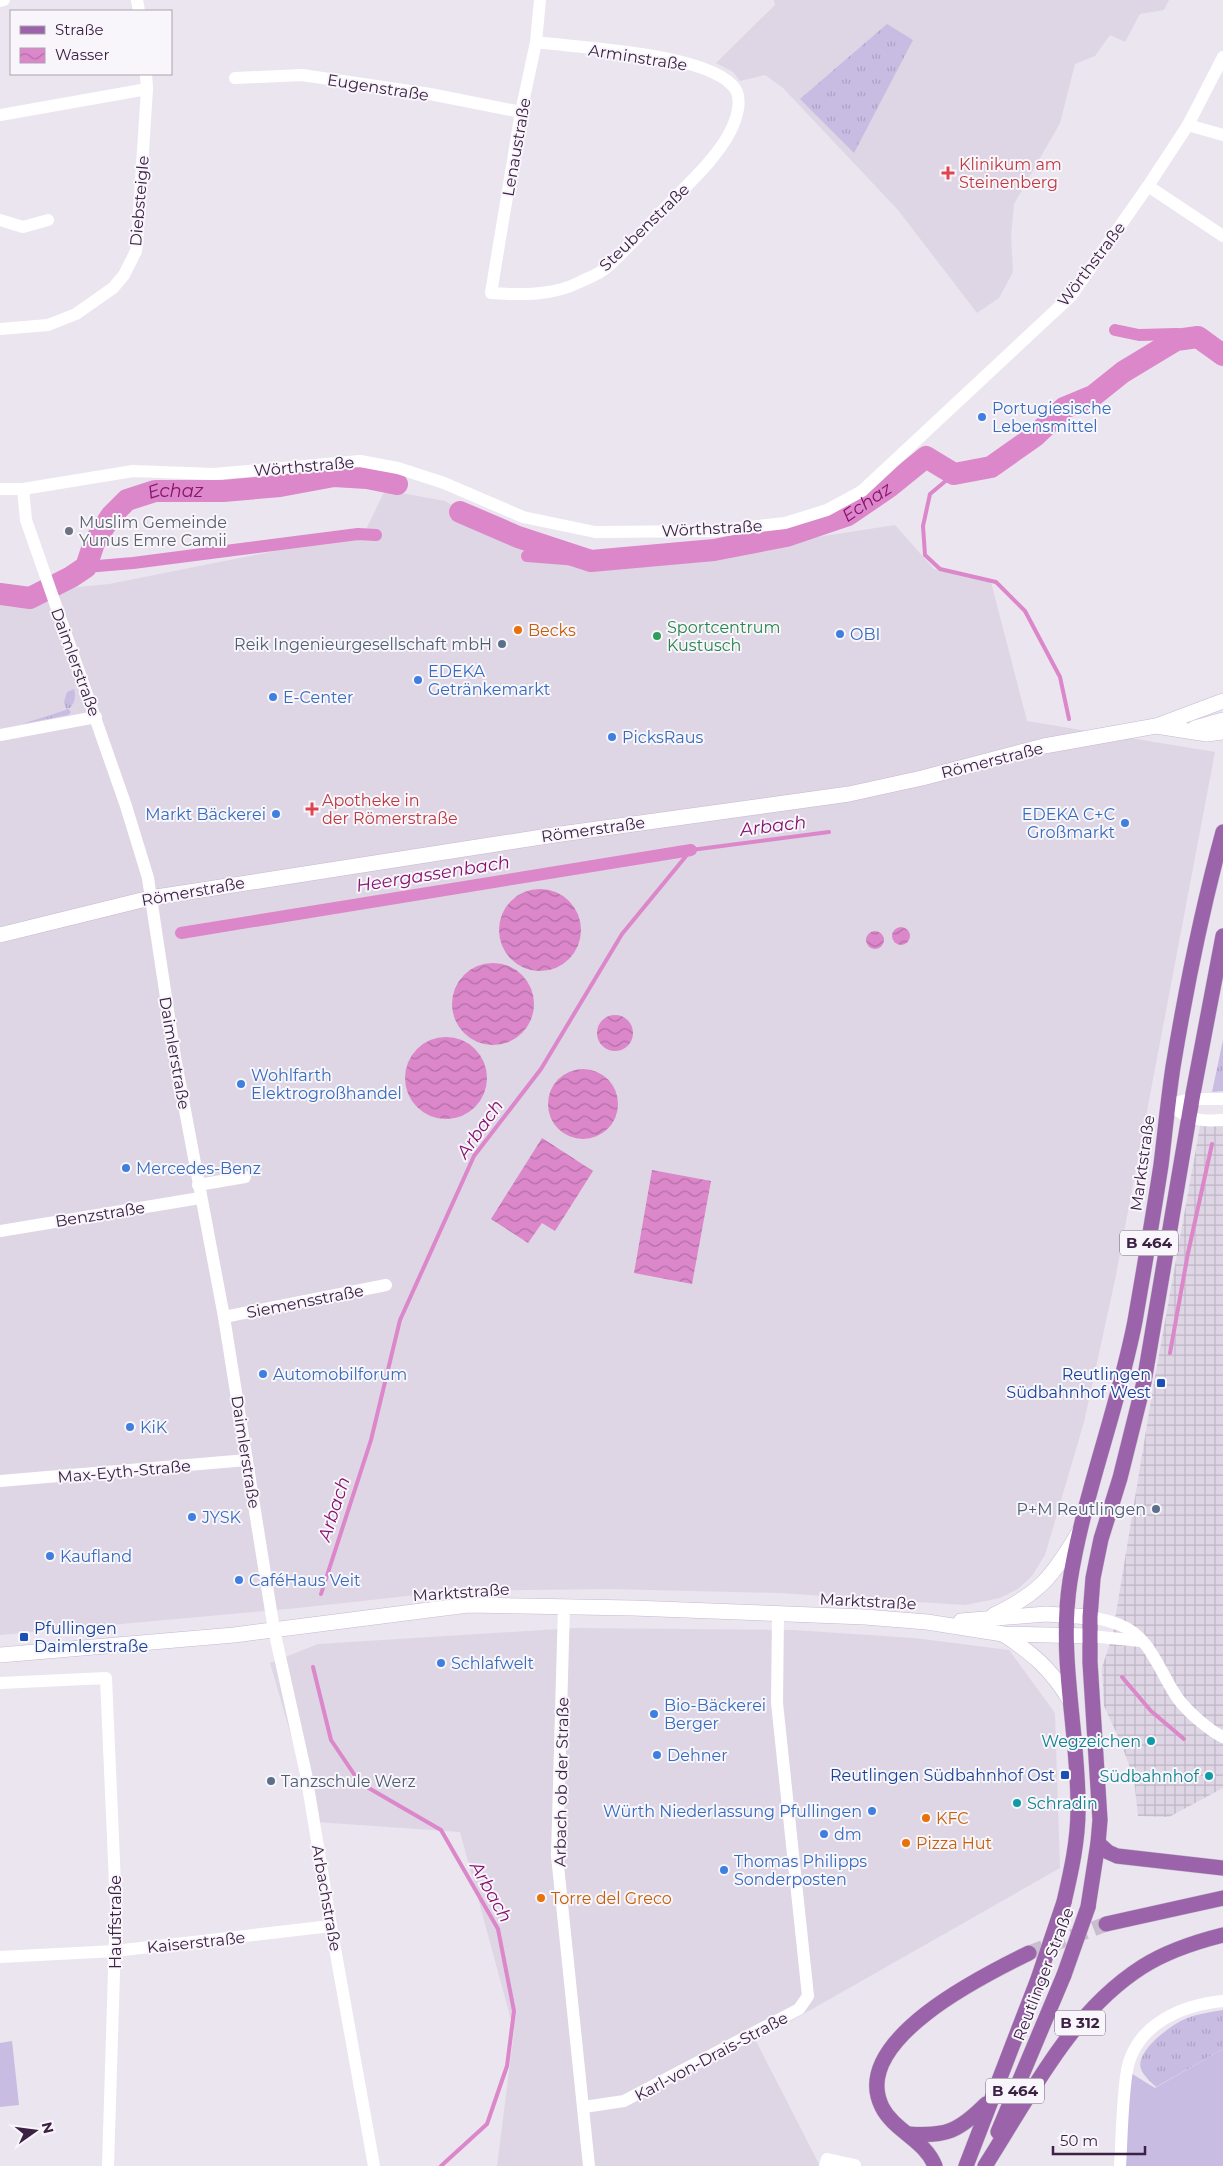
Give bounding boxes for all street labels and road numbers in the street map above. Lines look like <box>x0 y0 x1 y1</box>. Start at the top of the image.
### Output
street label: Arminstraße <box>587 40 689 75</box>
street label: Eugenstraße <box>326 70 430 105</box>
street label: Lenaustraße <box>498 96 535 198</box>
street label: Diebsteigle <box>126 155 153 247</box>
street label: Steubenstraße <box>595 180 693 275</box>
street label: Wörthstraße <box>1053 218 1129 310</box>
street label: Wörthstraße <box>253 453 355 480</box>
street label: Wörthstraße <box>661 516 763 541</box>
street label: Daimlerstraße <box>47 605 104 719</box>
street label: Römerstraße <box>939 739 1045 782</box>
street label: Römerstraße <box>540 813 646 846</box>
street label: Römerstraße <box>140 873 246 910</box>
street label: Daimlerstraße <box>155 995 194 1111</box>
street label: Marktstraße <box>1126 1114 1159 1212</box>
street label: Benzstraße <box>54 1198 146 1231</box>
road number: B 464 <box>1120 1230 1178 1256</box>
street label: Siemensstraße <box>245 1281 365 1322</box>
street label: Daimlerstraße <box>227 1394 264 1510</box>
street label: Max-Eyth-Straße <box>57 1456 191 1487</box>
street label: Marktstraße <box>412 1580 510 1605</box>
street label: Marktstraße <box>819 1589 917 1614</box>
street label: Arbach ob der Straße <box>551 1697 572 1867</box>
street label: Arbachstraße <box>308 1843 345 1953</box>
street label: Hauffstraße <box>106 1875 125 1969</box>
street label: Reutlinger Straße <box>1009 1905 1078 2043</box>
street label: Kaiserstraße <box>146 1928 246 1957</box>
street label: Karl-von-Drais-Straße <box>631 2008 791 2105</box>
road number: B 312 <box>1055 2010 1105 2036</box>
road number: B 464 <box>986 2078 1044 2104</box>

